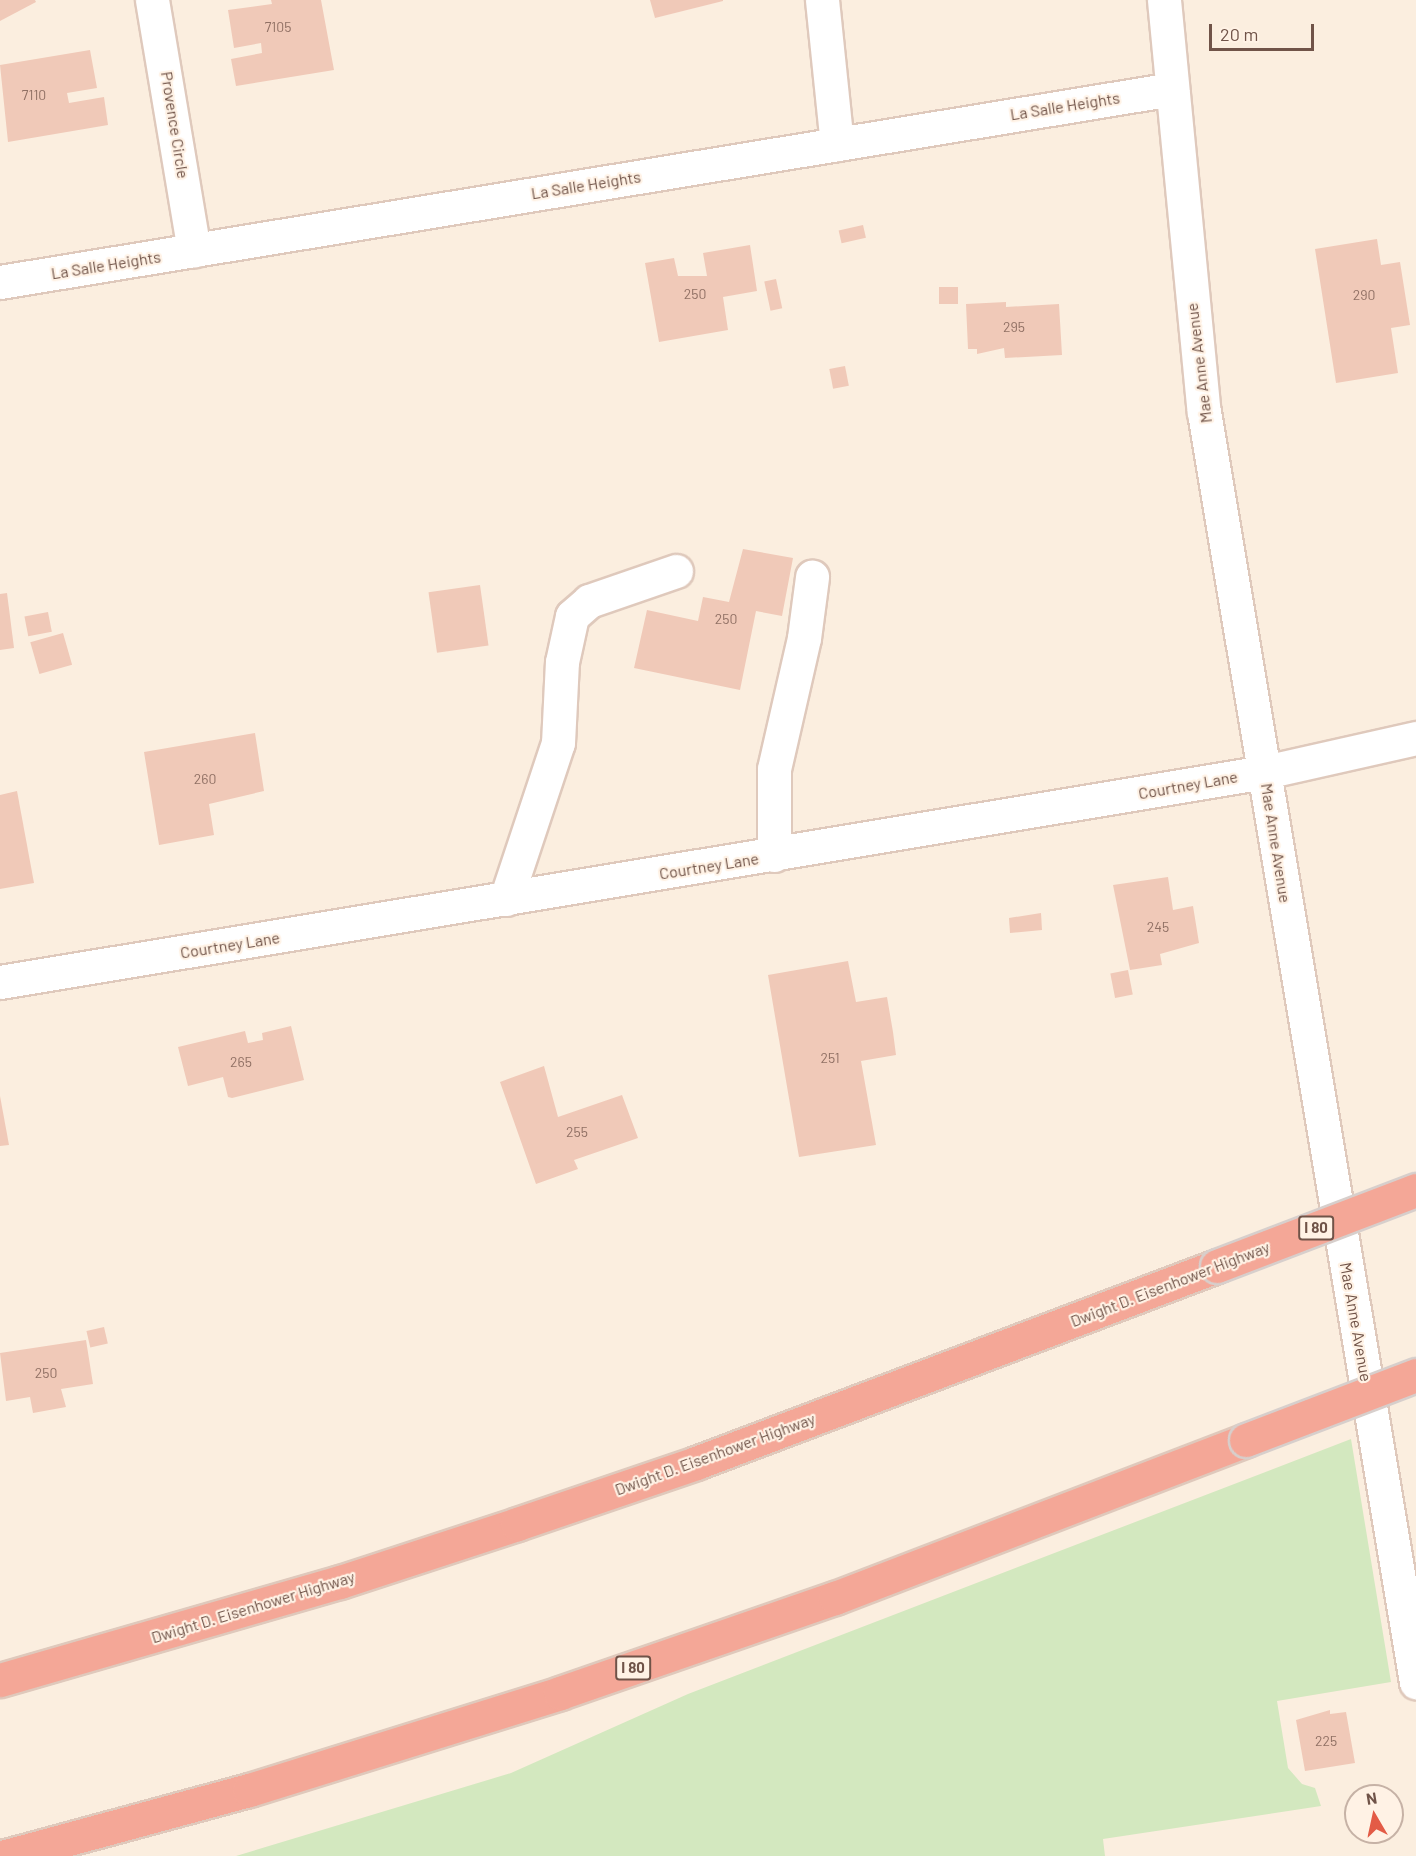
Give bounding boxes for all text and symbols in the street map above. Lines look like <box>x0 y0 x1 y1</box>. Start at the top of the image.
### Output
scale bar <box>1212 12 1317 50</box>
house number: 7105 <box>265 19 291 35</box>
text: 20 m <box>1220 23 1258 45</box>
street label: Provence Circle <box>157 70 193 180</box>
house number: 7110 <box>22 87 46 103</box>
street label: La Salle Heights <box>1009 88 1121 124</box>
street label: La Salle Heights <box>530 167 642 203</box>
street label: La Salle Heights <box>50 247 162 283</box>
house number: 250 <box>684 286 706 302</box>
house number: 290 <box>1353 287 1375 303</box>
street label: Mae Anne Avenue <box>1182 302 1216 424</box>
house number: 295 <box>1003 319 1025 335</box>
house number: 250 <box>715 611 737 627</box>
street label: Courtney Lane <box>1137 767 1239 803</box>
house number: 260 <box>194 771 216 787</box>
street label: Mae Anne Avenue <box>1257 782 1295 904</box>
street label: Courtney Lane <box>658 849 760 883</box>
house number: 245 <box>1147 919 1169 935</box>
street label: Courtney Lane <box>179 928 281 962</box>
house number: 251 <box>820 1050 840 1066</box>
house number: 265 <box>230 1054 252 1070</box>
house number: 255 <box>566 1124 588 1140</box>
road number: I 80 <box>1298 1216 1334 1240</box>
street label: Dwight D. Eisenhower Highway <box>1068 1237 1272 1331</box>
street label: Mae Anne Avenue <box>1336 1261 1376 1383</box>
house number: 250 <box>35 1365 57 1381</box>
street label: Dwight D. Eisenhower Highway <box>612 1409 818 1499</box>
street label: Dwight D. Eisenhower Highway <box>149 1567 357 1647</box>
road number: I 80 <box>615 1656 651 1680</box>
house number: 225 <box>1315 1733 1337 1749</box>
north arrow <box>1344 1784 1404 1844</box>
text: N <box>1365 1787 1378 1808</box>

